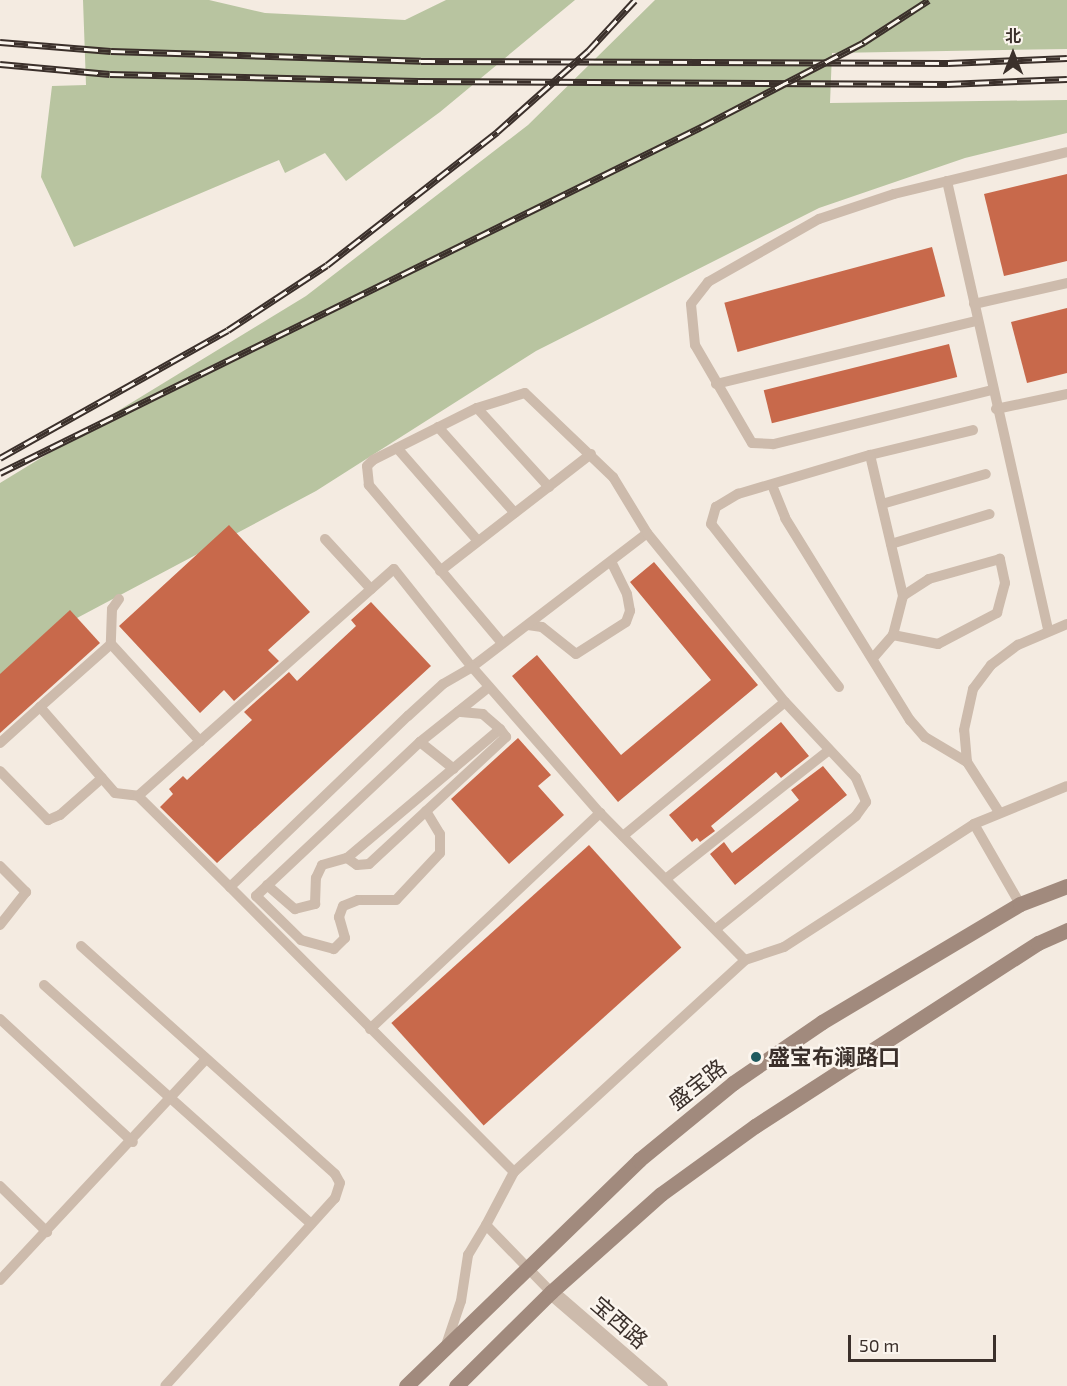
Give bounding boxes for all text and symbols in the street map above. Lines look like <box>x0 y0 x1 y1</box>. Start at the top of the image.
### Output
north arrow <box>983 24 1043 84</box>
text: 北 <box>1005 26 1021 45</box>
place label: 盛宝布澜路口 <box>768 1044 900 1070</box>
marker: 盛宝布澜路口 <box>749 1050 763 1064</box>
street label: 盛宝路 <box>663 1053 731 1115</box>
street label: 宝西路 <box>586 1290 654 1354</box>
scale bar <box>851 1323 1000 1361</box>
text: 50 m <box>859 1334 899 1356</box>

